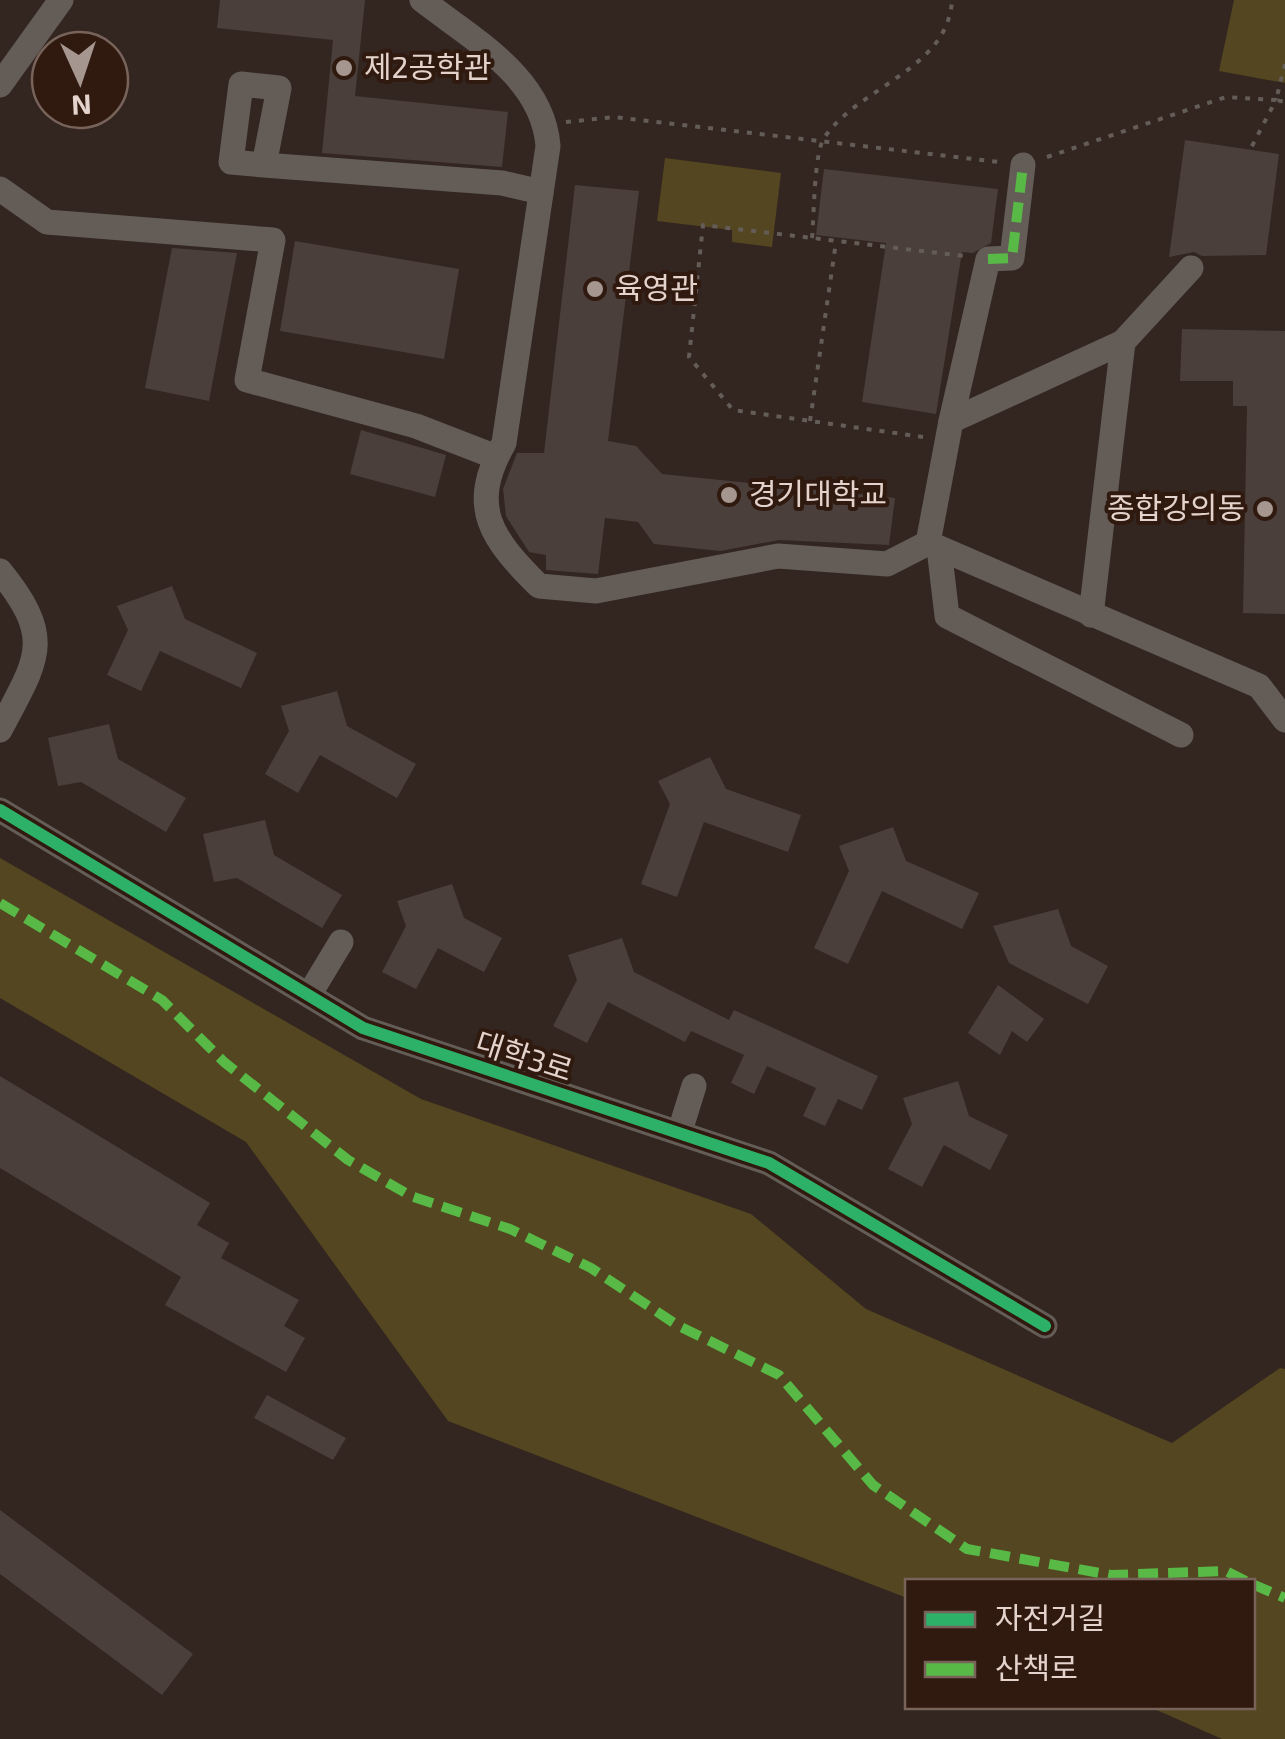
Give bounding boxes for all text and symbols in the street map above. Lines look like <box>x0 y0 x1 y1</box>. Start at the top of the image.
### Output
north arrow <box>30 30 130 130</box>
place label: 제2공학관 <box>364 48 491 84</box>
marker: 제2공학관 <box>333 57 355 79</box>
text: N <box>70 88 92 123</box>
place label: 육영관 <box>615 269 698 305</box>
marker: 육영관 <box>584 278 606 300</box>
place label: 경기대학교 <box>749 475 887 511</box>
marker: 경기대학교 <box>718 484 740 506</box>
place label: 종합강의동 <box>1107 489 1245 525</box>
marker: 종합강의동 <box>1254 498 1276 520</box>
street label: 대학3로 <box>472 1023 577 1088</box>
legend <box>905 1579 1255 1709</box>
text: 자전거길 <box>995 1599 1105 1635</box>
text: 산책로 <box>995 1649 1078 1685</box>

